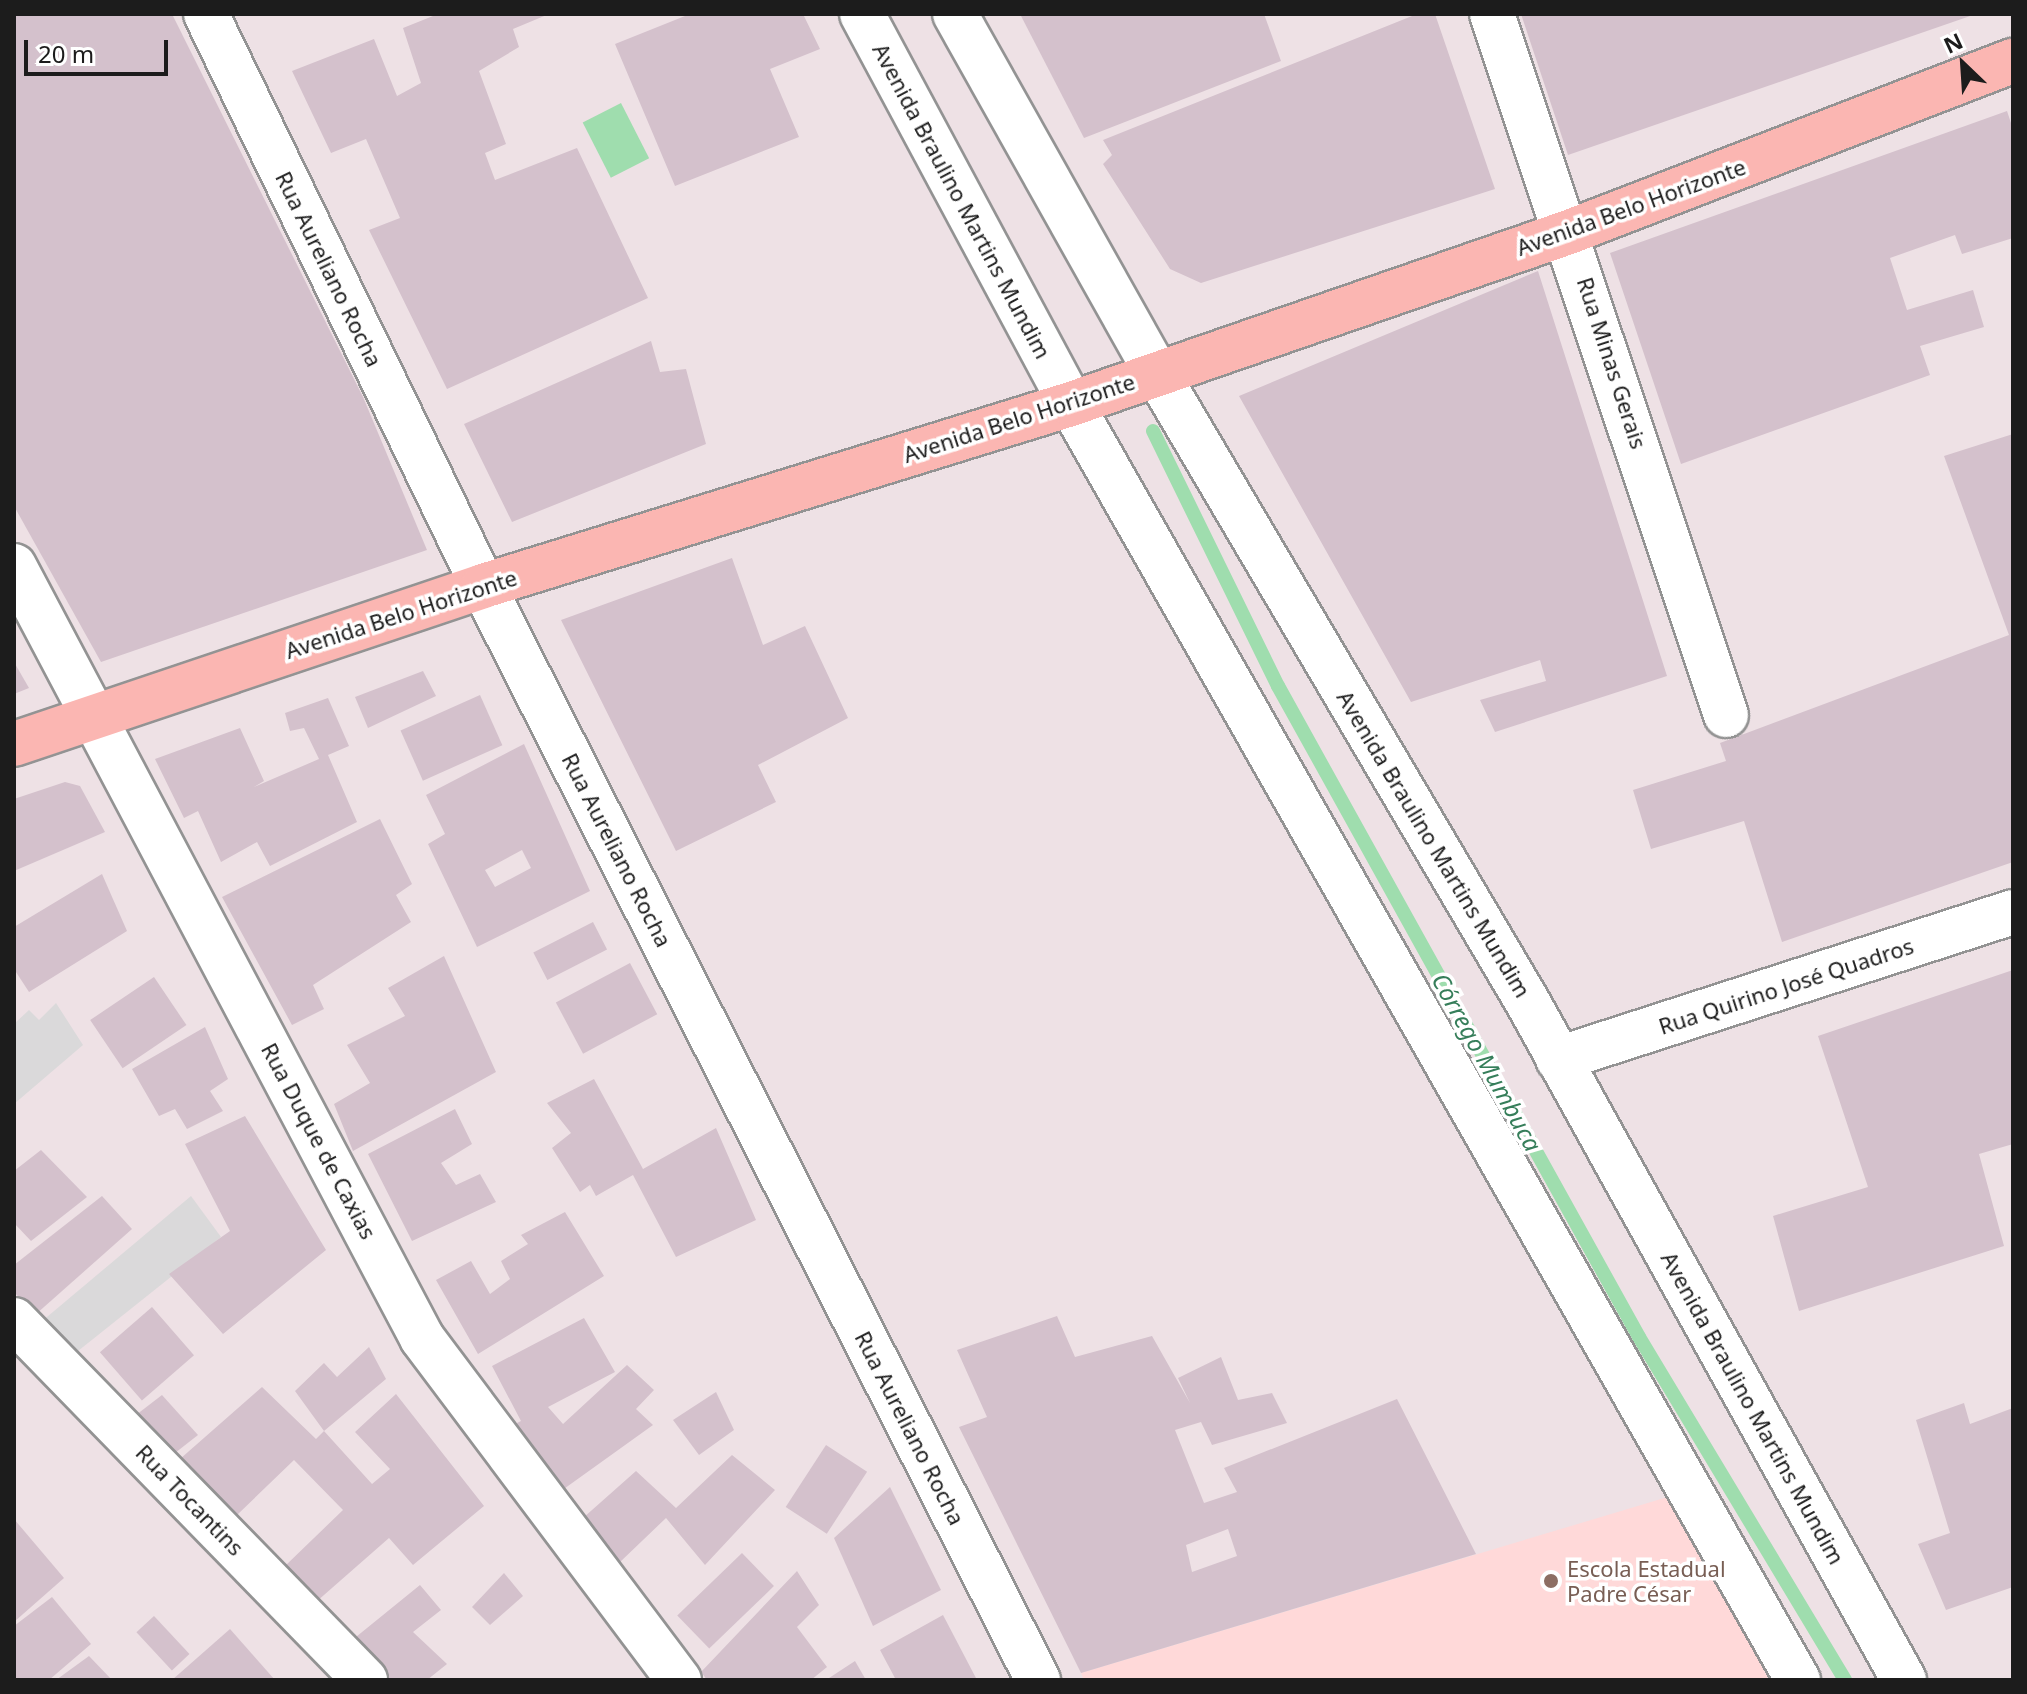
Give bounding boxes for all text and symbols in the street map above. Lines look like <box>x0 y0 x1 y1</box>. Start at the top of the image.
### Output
scale bar <box>28 24 172 74</box>
north arrow <box>1923 24 2003 104</box>
text: N <box>1938 25 1967 60</box>
text: 20 m <box>38 37 94 70</box>
street label: Avenida Braulino Martins Mundim <box>867 39 1057 363</box>
street label: Avenida Belo Horizonte <box>1513 153 1749 261</box>
street label: Rua Aureliano Rocha <box>270 167 388 371</box>
street label: Rua Minas Gerais <box>1572 274 1652 452</box>
street label: Avenida Belo Horizonte <box>900 368 1138 468</box>
street label: Avenida Belo Horizonte <box>282 564 520 664</box>
street label: Avenida Braulino Martins Mundim <box>1332 686 1536 1002</box>
street label: Rua Aureliano Rocha <box>557 749 677 951</box>
street label: Rua Quirino José Quadros <box>1655 932 1917 1040</box>
water label: Córrego Mumbuca <box>1426 968 1548 1156</box>
street label: Rua Duque de Caxias <box>256 1038 382 1244</box>
street label: Avenida Braulino Martins Mundim <box>1656 1247 1850 1569</box>
street label: Rua Aureliano Rocha <box>850 1327 970 1529</box>
street label: Rua Tocantins <box>131 1439 249 1561</box>
place label: Escola Estadual Padre César <box>1567 1555 1726 1606</box>
marker: Escola Estadual Padre César <box>1542 1572 1560 1590</box>

